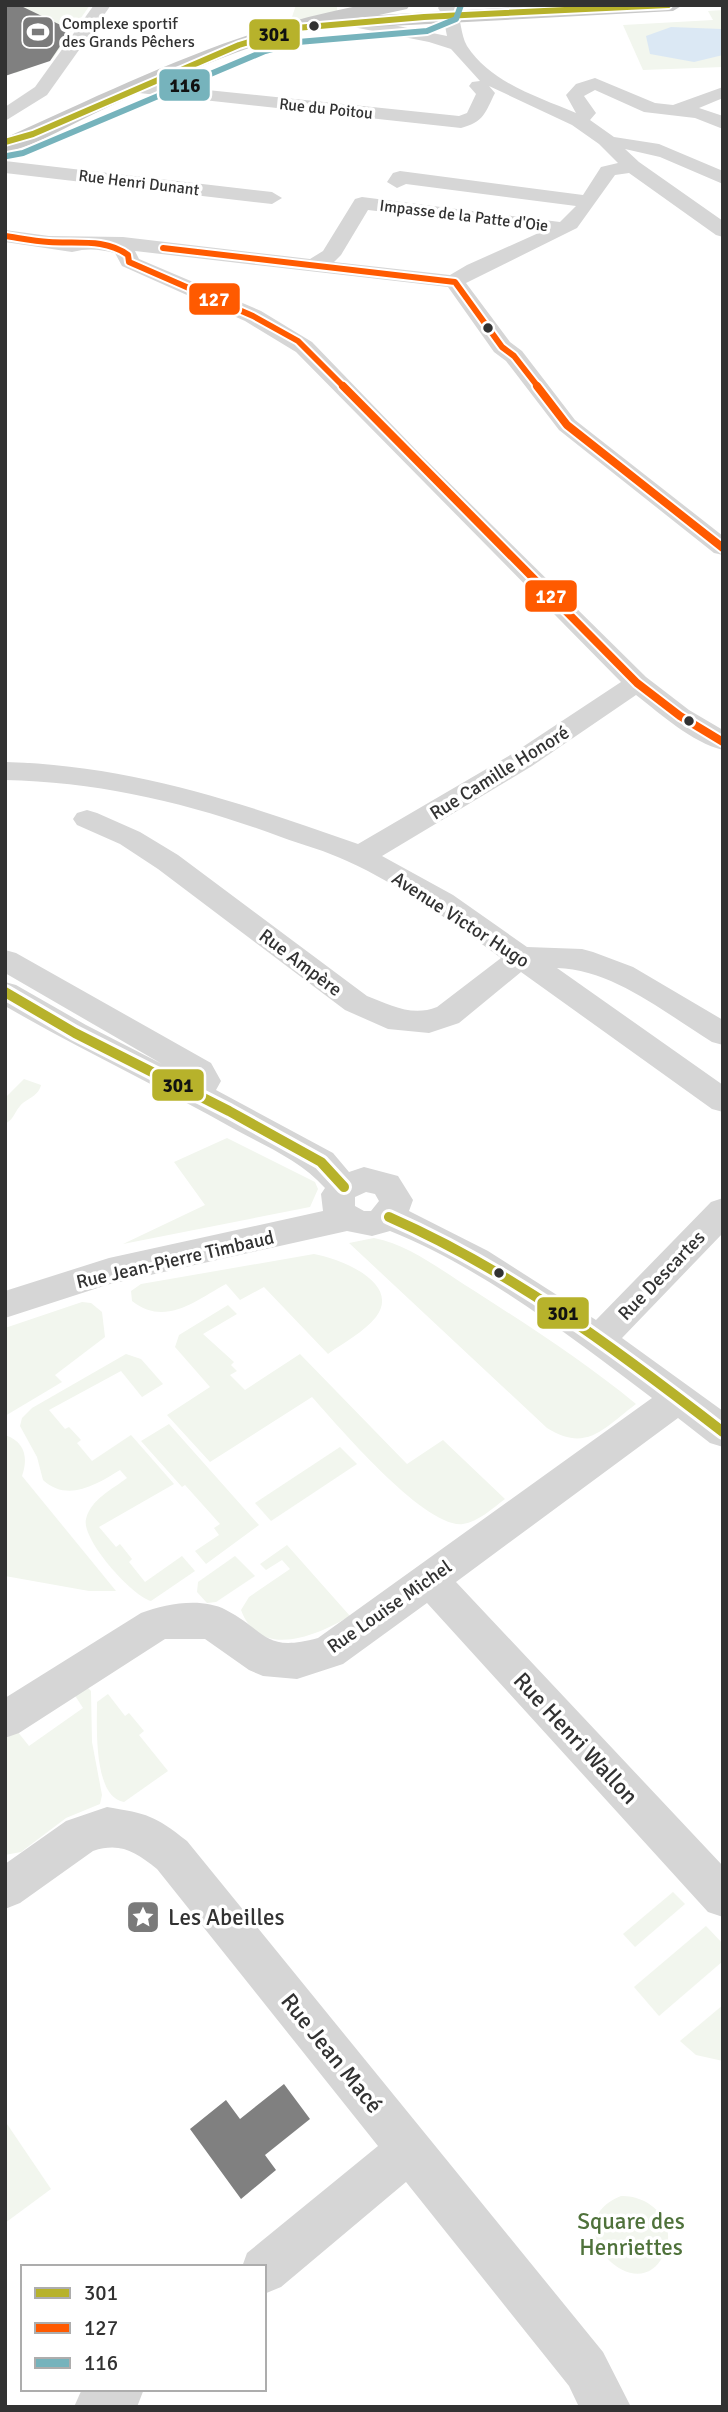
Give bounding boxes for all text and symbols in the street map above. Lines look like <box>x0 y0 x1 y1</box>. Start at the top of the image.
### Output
sports icon: Complexe sportif des Grands Pêchers <box>19 13 57 51</box>
place label: Complexe sportif des Grands Pêchers <box>62 14 195 52</box>
line badge: 301 <box>248 18 301 51</box>
unlabelled marker <box>307 19 321 33</box>
text: 301 <box>259 23 289 47</box>
line badge: 116 <box>158 68 211 102</box>
text: 116 <box>170 74 200 98</box>
street label: Rue du Poitou <box>278 94 374 124</box>
street label: Rue Henri Dunant <box>77 166 201 200</box>
street label: Impasse de la Patte d'Oie <box>378 196 549 236</box>
line badge: 127 <box>188 282 241 316</box>
text: 127 <box>199 288 229 312</box>
unlabelled marker <box>481 321 495 335</box>
line badge: 127 <box>524 579 578 613</box>
text: 127 <box>536 585 566 609</box>
unlabelled marker <box>682 714 696 728</box>
street label: Rue Camille Honoré <box>425 720 574 825</box>
street label: Avenue Victor Hugo <box>387 866 534 973</box>
street label: Rue Ampère <box>254 924 347 1002</box>
line badge: 301 <box>151 1068 205 1102</box>
text: 301 <box>163 1074 193 1098</box>
street label: Rue Jean-Pierre Timbaud <box>74 1226 276 1294</box>
street label: Rue Descartes <box>613 1226 710 1326</box>
unlabelled marker <box>492 1266 506 1280</box>
line badge: 301 <box>536 1296 590 1330</box>
text: 301 <box>548 1302 578 1326</box>
street label: Rue Louise Michel <box>323 1555 457 1659</box>
street label: Rue Henri Wallon <box>507 1666 644 1810</box>
place icon: Les Abeilles <box>124 1898 162 1936</box>
place label: Les Abeilles <box>168 1903 285 1932</box>
street label: Rue Jean Macé <box>274 1988 389 2119</box>
park label: Square des Henriettes <box>577 2207 685 2262</box>
legend <box>21 2265 266 2391</box>
text: 301 <box>84 2280 118 2306</box>
text: 127 <box>84 2315 118 2341</box>
text: 116 <box>84 2350 118 2376</box>

